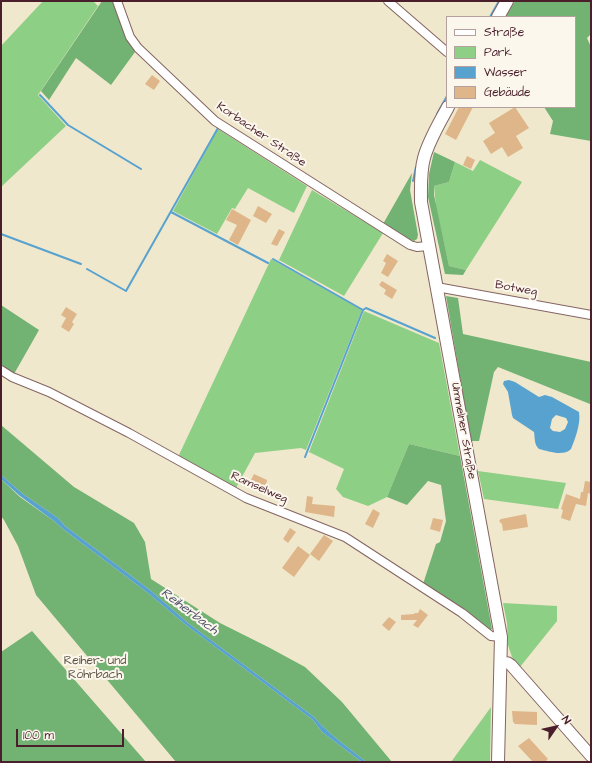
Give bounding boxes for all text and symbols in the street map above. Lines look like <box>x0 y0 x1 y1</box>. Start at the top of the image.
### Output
legend <box>446 16 576 108</box>
text: Straße <box>484 24 524 41</box>
text: Park <box>484 44 512 61</box>
text: Wasser <box>484 64 527 81</box>
text: Gebäude <box>484 84 530 101</box>
street label: Korbacher Straße <box>213 100 309 170</box>
street label: Botweg <box>494 278 538 300</box>
street label: Ummelner Straße <box>447 381 479 481</box>
street label: Ramselweg <box>228 469 290 507</box>
water label: Reiherbach <box>157 585 221 639</box>
park label: Reiher- und Röhrbach <box>64 654 126 682</box>
north arrow <box>536 707 576 747</box>
text: N <box>558 713 575 727</box>
scale bar <box>18 721 126 747</box>
text: 100 m <box>23 727 54 744</box>

